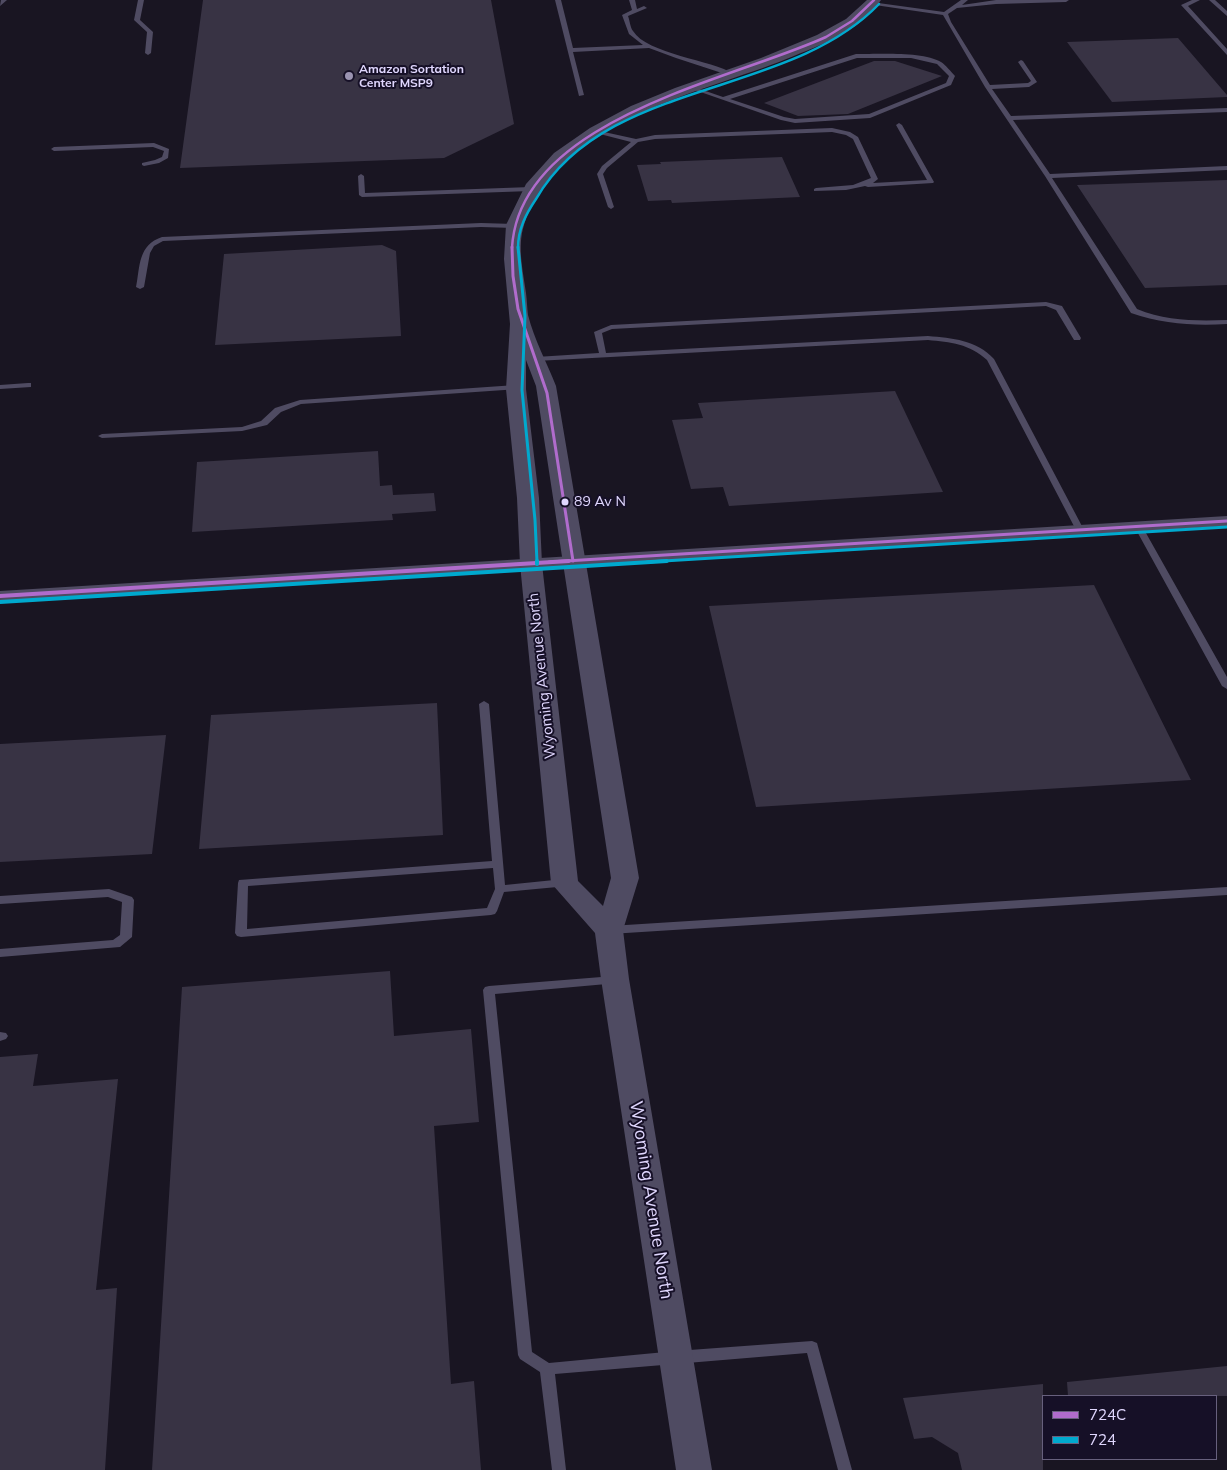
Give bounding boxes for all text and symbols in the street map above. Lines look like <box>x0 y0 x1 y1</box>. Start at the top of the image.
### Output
place label: Amazon Sortation Center MSP9 <box>359 62 464 90</box>
marker: Amazon Sortation Center MSP9 <box>343 70 355 82</box>
place label: 89 Av N <box>574 494 626 510</box>
marker: 89 Av N <box>560 497 570 507</box>
street label: Wyoming Avenue North <box>524 592 560 760</box>
street label: Wyoming Avenue North <box>625 1099 677 1301</box>
legend <box>1042 1395 1217 1460</box>
text: 724C <box>1089 1405 1126 1424</box>
text: 724 <box>1089 1430 1116 1449</box>

